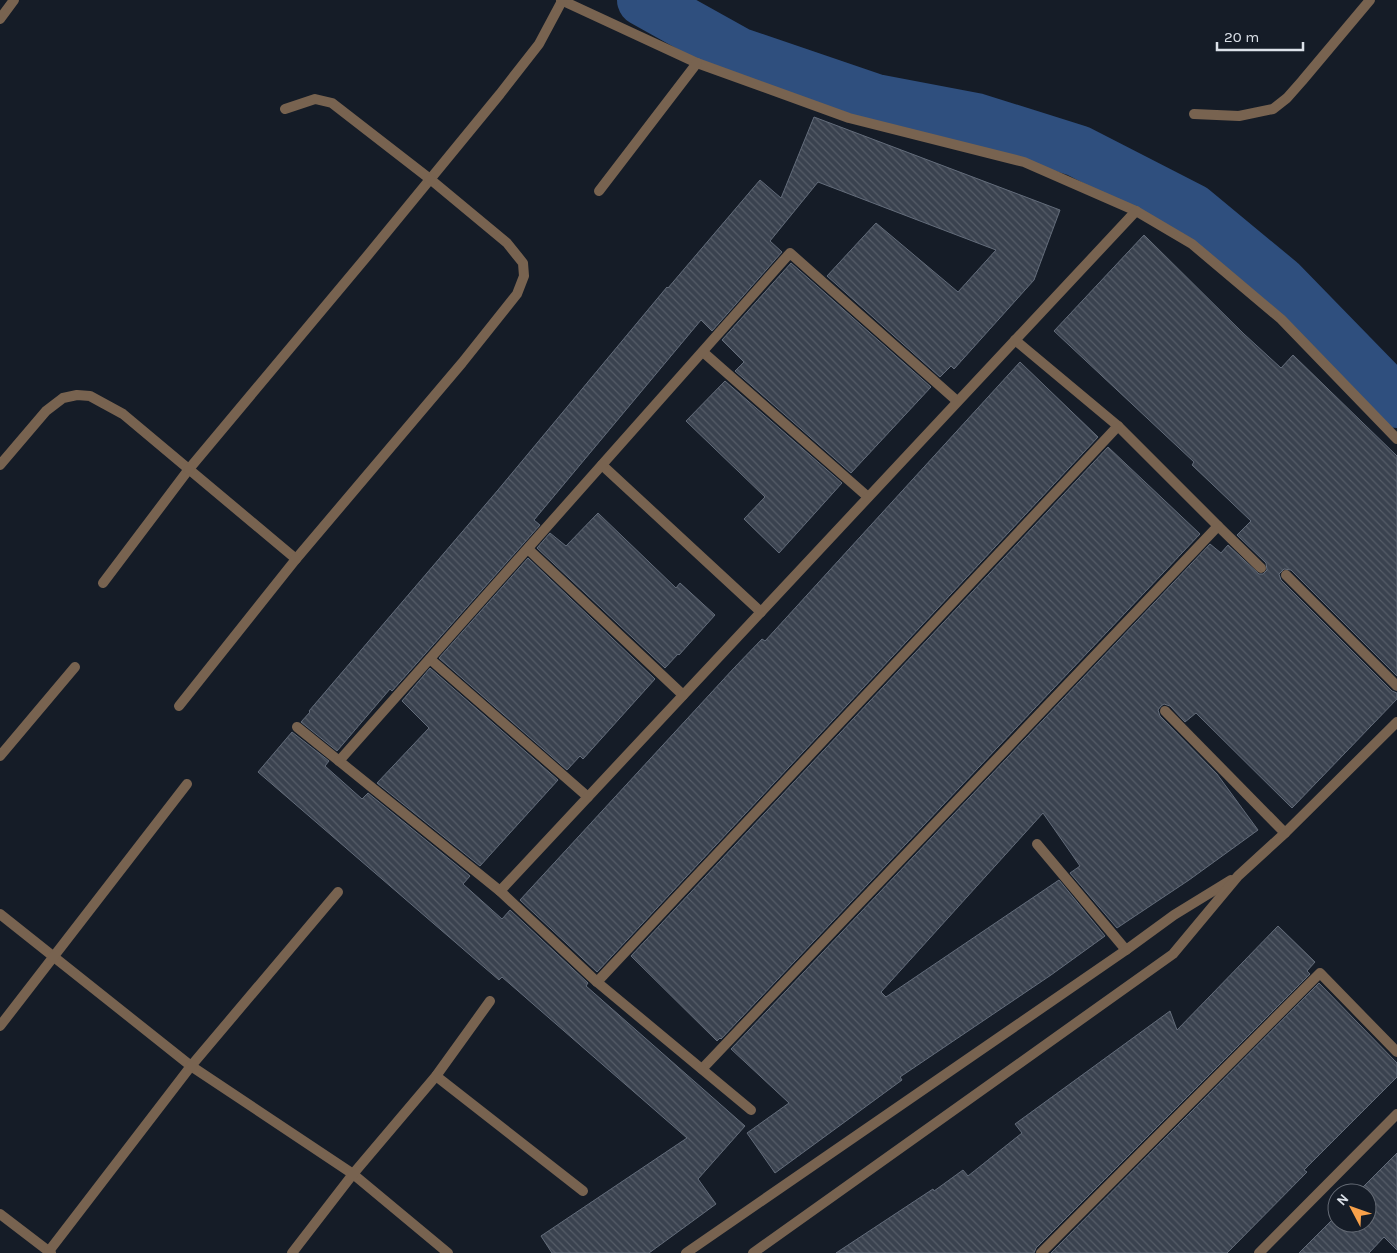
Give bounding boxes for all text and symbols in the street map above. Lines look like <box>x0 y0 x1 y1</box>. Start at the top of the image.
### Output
scale bar <box>1217 20 1303 52</box>
text: 20 m <box>1224 28 1259 46</box>
north arrow <box>1327 1183 1377 1233</box>
text: N <box>1333 1190 1352 1209</box>

